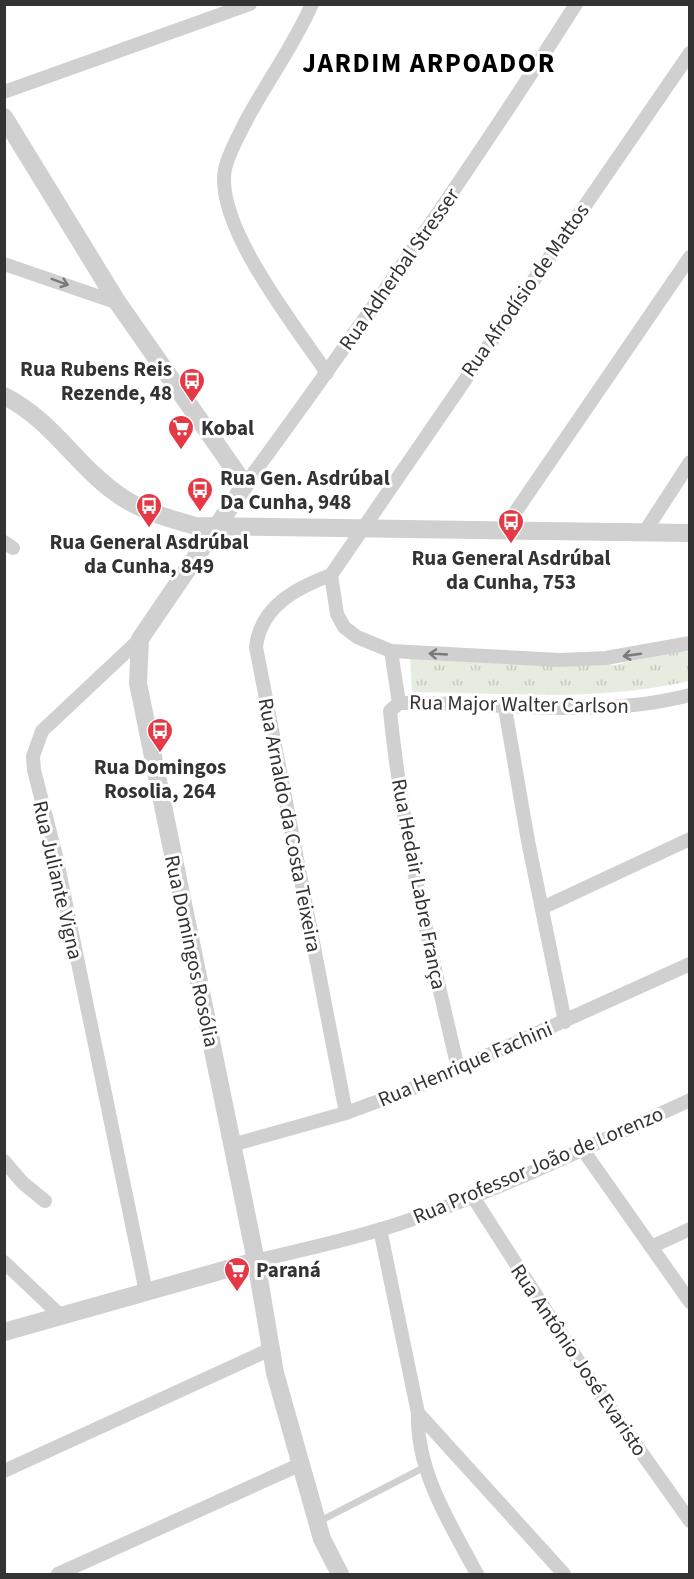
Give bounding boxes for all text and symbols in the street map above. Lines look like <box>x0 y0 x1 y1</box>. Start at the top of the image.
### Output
district label: JARDIM ARPOADOR <box>302 44 556 83</box>
street label: Rua Adherbal Stresser <box>332 181 467 356</box>
street label: Rua Afrodísio de Mattos <box>454 197 596 383</box>
one-way arrow <box>50 277 69 288</box>
place label: Rua Rubens Reis Rezende, 48 <box>20 354 172 408</box>
bus stop icon: Rua Rubens Reis Rezende, 48 <box>177 366 207 404</box>
supermarket icon: Kobal <box>166 413 196 451</box>
place label: Kobal <box>201 413 254 443</box>
place label: Rua Gen. Asdrúbal Da Cunha, 948 <box>220 463 390 517</box>
bus stop icon: Rua Gen. Asdrúbal Da Cunha, 948 <box>185 475 215 513</box>
bus stop icon: Rua General Asdrúbal da Cunha, 849 <box>134 491 164 529</box>
bus stop icon: Rua General Asdrúbal da Cunha, 753 <box>496 507 526 545</box>
place label: Rua General Asdrúbal da Cunha, 849 <box>49 527 249 581</box>
place label: Rua General Asdrúbal da Cunha, 753 <box>411 543 611 597</box>
one-way arrow <box>428 648 448 659</box>
one-way arrow <box>623 649 643 660</box>
street label: Rua Major Walter Carlson <box>409 687 629 721</box>
street label: Rua Arnaldo da Costa Teixeira <box>251 695 329 955</box>
bus stop icon: Rua Domingos Rosolia, 264 <box>145 716 175 754</box>
place label: Rua Domingos Rosolia, 264 <box>94 752 226 806</box>
street label: Rua Hedair Labre França <box>384 776 454 992</box>
street label: Rua Juliante Vigna <box>25 798 91 962</box>
street label: Rua Domingos Rosólia <box>157 852 227 1050</box>
street label: Rua Henrique Fachini <box>373 1014 557 1114</box>
street label: Rua Professor João de Lorenzo <box>408 1099 668 1231</box>
supermarket icon: Paraná <box>222 1255 252 1293</box>
place label: Paraná <box>256 1255 321 1285</box>
street label: Rua Antônio José Evaristo <box>503 1258 655 1462</box>

